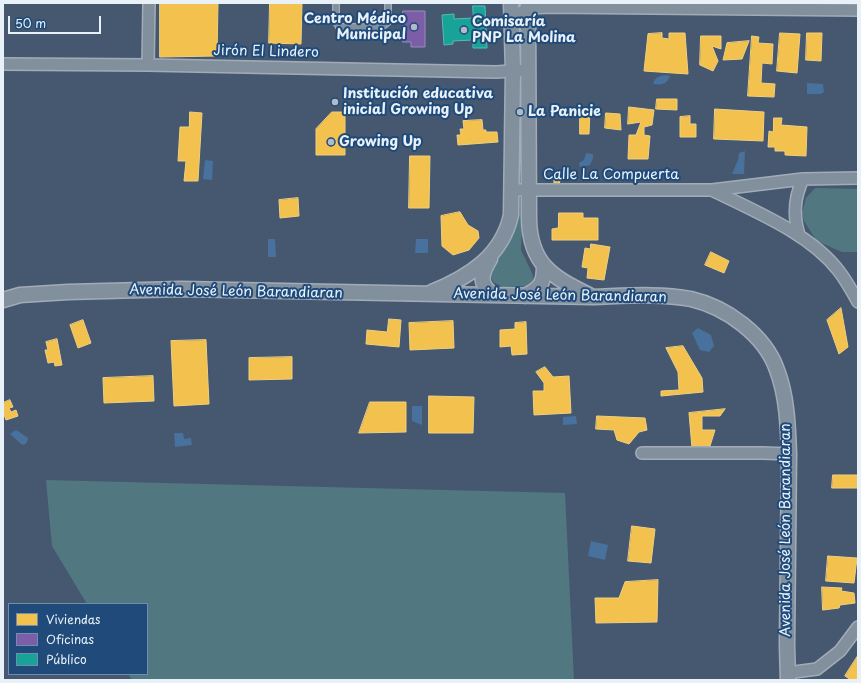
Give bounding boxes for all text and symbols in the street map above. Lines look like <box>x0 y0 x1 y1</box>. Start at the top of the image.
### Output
scale bar <box>10 8 103 34</box>
place label: Centro Médico Municipal <box>304 11 406 44</box>
text: 50 m <box>15 14 46 32</box>
place label: Comisaría PNP La Molina <box>472 14 576 46</box>
marker: Centro Médico Municipal <box>409 22 419 32</box>
marker: Comisaría PNP La Molina <box>459 25 469 35</box>
street label: Jirón El Lindero <box>213 43 319 61</box>
place label: Institución educativa inicial Growing Up <box>343 86 493 118</box>
marker: Institución educativa inicial Growing Up <box>330 97 340 107</box>
place label: La Panicie <box>528 104 601 120</box>
marker: La Panicie <box>515 107 525 117</box>
place label: Growing Up <box>339 134 422 150</box>
marker: Growing Up <box>326 137 336 147</box>
street label: Calle La Compuerta <box>543 167 679 183</box>
street label: Avenida José León Barandiaran <box>129 282 343 302</box>
street label: Avenida José León Barandiaran <box>453 286 667 306</box>
street label: Avenida José León Barandiaran <box>778 423 794 637</box>
legend <box>8 603 148 675</box>
text: Viviendas <box>46 610 101 628</box>
text: Oficinas <box>46 630 94 648</box>
text: Público <box>46 650 87 668</box>

